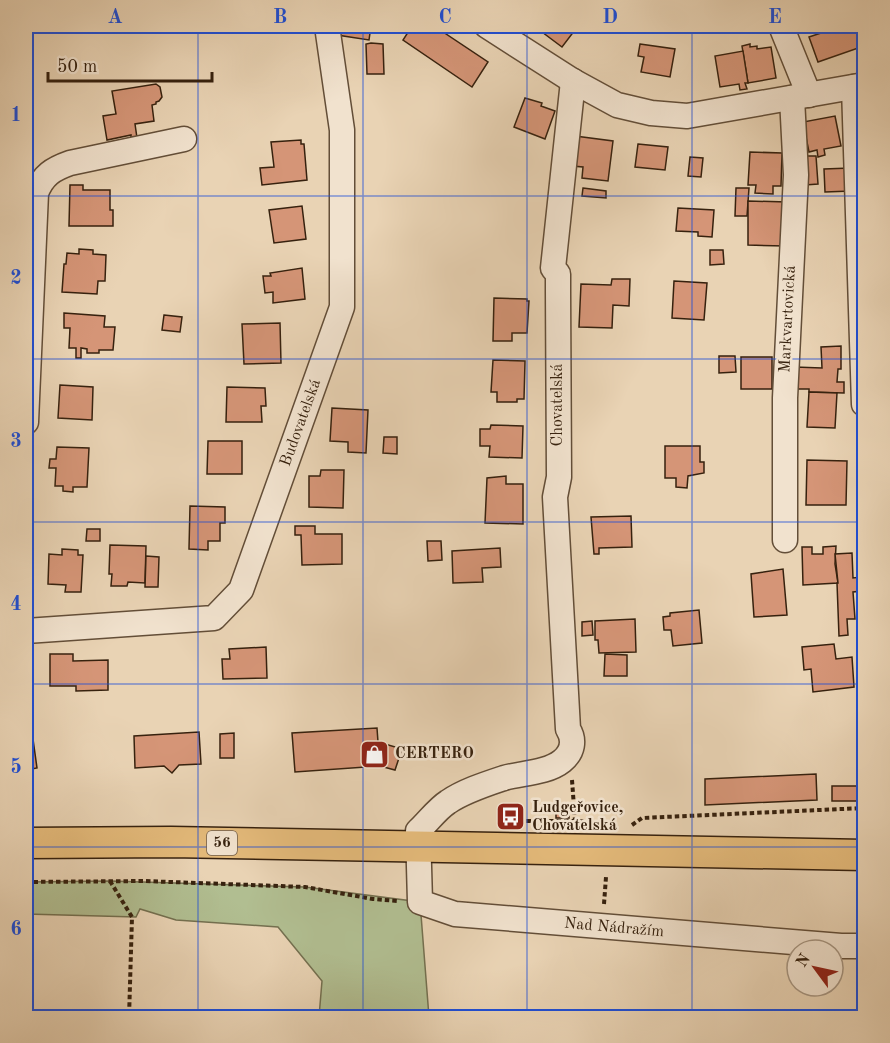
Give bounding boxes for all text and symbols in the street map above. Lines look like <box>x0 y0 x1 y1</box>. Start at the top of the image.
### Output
text: A <box>107 8 123 28</box>
text: B <box>273 8 287 28</box>
text: C <box>438 8 452 28</box>
text: D <box>602 8 618 28</box>
text: E <box>768 8 782 28</box>
scale bar <box>48 45 212 83</box>
text: 50 m <box>57 58 97 76</box>
text: 1 <box>10 106 22 126</box>
street label: Markvartovická <box>777 265 799 373</box>
text: 2 <box>10 269 22 289</box>
street label: Chovatelská <box>550 363 566 447</box>
street label: Budovatelská <box>278 377 324 469</box>
text: 3 <box>10 432 22 452</box>
text: 4 <box>10 595 22 615</box>
shop icon: CERTERO <box>358 738 390 770</box>
place label: CERTERO <box>395 746 474 762</box>
text: 5 <box>10 757 22 778</box>
place label: Ludgeřovice, Chovatelská <box>532 800 623 834</box>
bus stop icon: Ludgeřovice, Chovatelská <box>495 801 527 833</box>
road number: 56 <box>207 831 237 855</box>
street label: Nad Nádražím <box>563 916 665 940</box>
text: 6 <box>10 920 22 940</box>
north arrow <box>785 938 845 998</box>
text: N <box>794 951 815 970</box>

